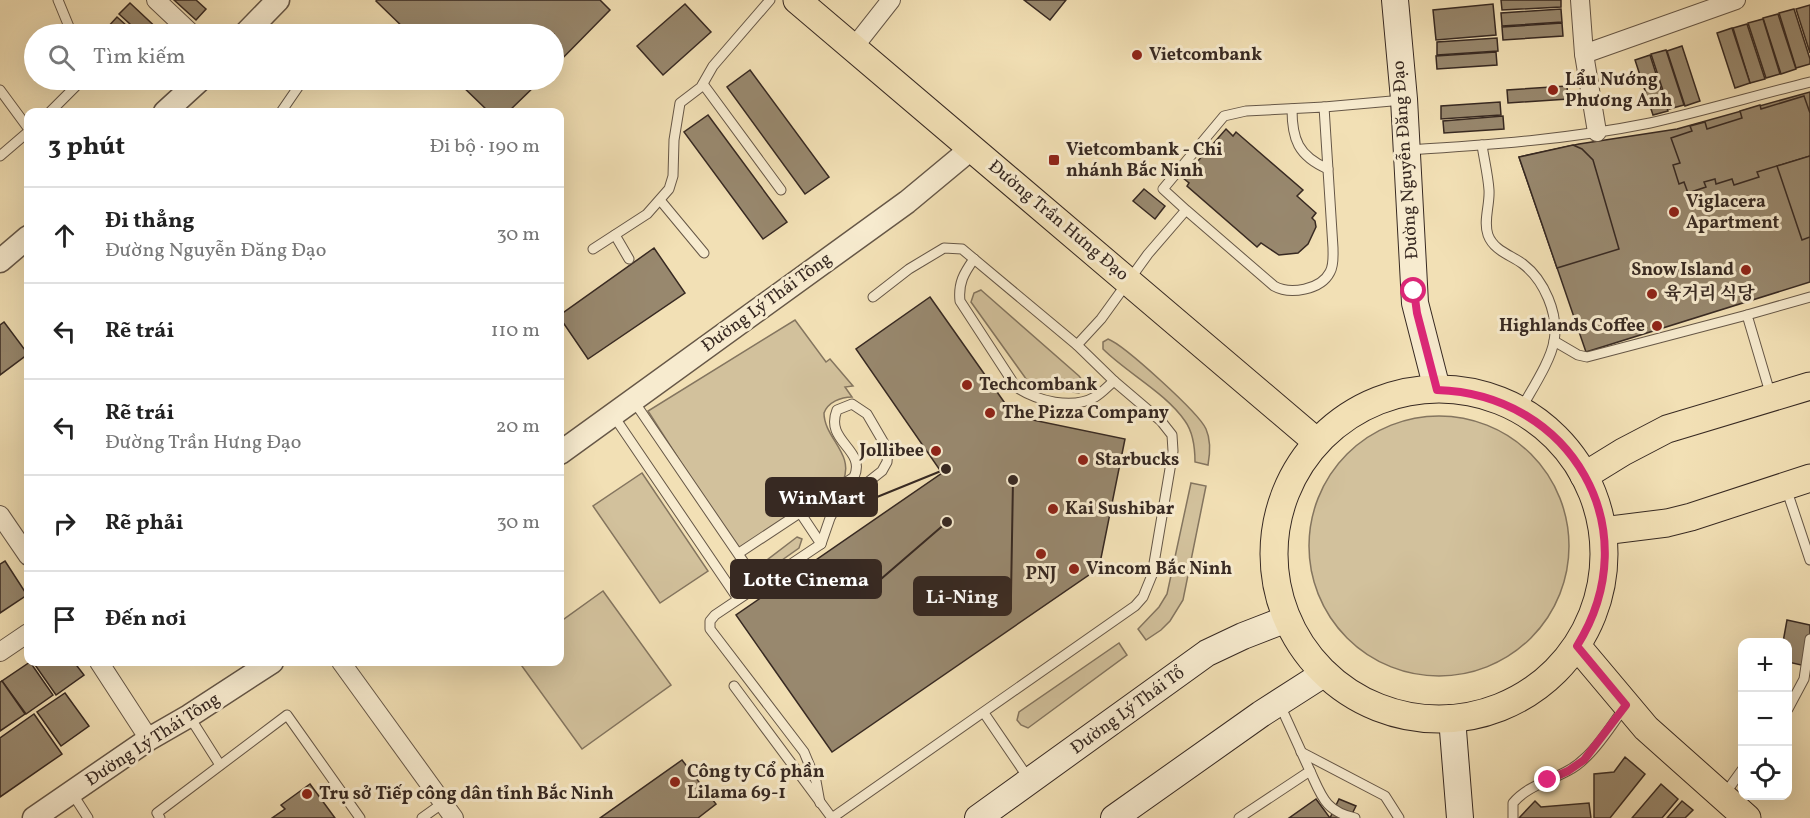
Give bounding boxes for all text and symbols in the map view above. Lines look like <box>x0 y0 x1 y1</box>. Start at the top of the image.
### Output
search box <box>24 24 564 90</box>
icon: search <box>45 41 78 74</box>
text: Tìm kiếm <box>93 42 186 73</box>
place label: Vietcombank <box>1149 43 1262 68</box>
marker: Vietcombank <box>1130 48 1144 62</box>
street label: Đường Nguyễn Đăng Đạo <box>1387 60 1425 260</box>
place label: Lẩu Nướng Phương Anh <box>1565 68 1673 114</box>
marker: Lẩu Nướng Phương Anh <box>1546 83 1560 97</box>
text: 3 phút <box>48 129 125 165</box>
text: Đi bộ · 190 m <box>430 133 540 161</box>
place label: Vietcombank - Chi nhánh Bắc Ninh <box>1066 138 1223 184</box>
marker: Vietcombank - Chi nhánh Bắc Ninh <box>1047 153 1061 167</box>
street label: Đường Trần Hưng Đạo <box>982 155 1134 287</box>
place label: Viglacera Apartment <box>1686 190 1780 236</box>
marker: Viglacera Apartment <box>1667 205 1681 219</box>
text: Đi thẳng <box>105 206 195 237</box>
icon: ahead <box>48 219 81 252</box>
text: 30 m <box>496 221 540 249</box>
text: Đường Nguyễn Đăng Đạo <box>105 237 326 265</box>
street label: Đường Lý Thái Tông <box>697 247 837 359</box>
place label: Snow Island <box>1631 258 1734 283</box>
marker: Snow Island <box>1739 263 1753 277</box>
route start <box>1400 277 1426 303</box>
place label: 육거리 식당 <box>1664 282 1755 307</box>
marker: 육거리 식당 <box>1645 287 1659 301</box>
place label: Highlands Coffee <box>1499 314 1645 339</box>
icon: left <box>48 315 81 348</box>
text: Rẽ trái <box>105 316 174 347</box>
text: 110 m <box>491 317 540 345</box>
marker: Highlands Coffee <box>1650 319 1664 333</box>
place label: Techcombank <box>979 373 1098 398</box>
marker: Techcombank <box>960 378 974 392</box>
text: Rẽ trái <box>105 398 174 429</box>
place label: The Pizza Company <box>1002 401 1169 426</box>
marker: The Pizza Company <box>983 406 997 420</box>
icon: left <box>48 411 81 444</box>
text: 20 m <box>496 413 540 441</box>
text: Đường Trần Hưng Đạo <box>105 429 301 457</box>
place label: Jollibee <box>858 439 924 464</box>
marker: Jollibee <box>929 444 943 458</box>
place label: Starbucks <box>1095 448 1179 473</box>
marker: Starbucks <box>1076 453 1090 467</box>
callout: WinMart <box>766 478 877 516</box>
text: WinMart <box>779 485 866 513</box>
place label: Kai Sushibar <box>1065 497 1175 522</box>
marker: Kai Sushibar <box>1046 502 1060 516</box>
icon: right <box>48 507 81 540</box>
text: Rẽ phải <box>105 508 184 539</box>
text: 30 m <box>496 509 540 537</box>
marker: PNJ <box>1034 547 1048 561</box>
place label: Vincom Bắc Ninh <box>1086 557 1232 582</box>
callout: Lotte Cinema <box>731 560 881 598</box>
place label: PNJ <box>1025 562 1057 587</box>
marker: Vincom Bắc Ninh <box>1067 562 1081 576</box>
text: Lotte Cinema <box>743 567 869 595</box>
callout: Li-Ning <box>914 577 1011 615</box>
text: Li-Ning <box>926 584 998 612</box>
icon: arrive <box>48 603 81 636</box>
text: Đến nơi <box>105 604 187 635</box>
map controls <box>1738 638 1792 800</box>
button: + <box>1738 638 1792 692</box>
street label: Đường Lý Thái Tổ <box>1066 661 1190 761</box>
street label: Đường Lý Thái Tông <box>81 687 225 793</box>
button: − <box>1738 692 1792 746</box>
button: locate <box>1738 746 1792 800</box>
place label: Công ty Cổ phần Lilama 69-1 <box>687 760 825 806</box>
route end <box>1534 766 1560 792</box>
marker: Công ty Cổ phần Lilama 69-1 <box>668 775 682 789</box>
place label: Trụ sở Tiếp công dân tỉnh Bắc Ninh <box>319 782 614 807</box>
marker: Trụ sở Tiếp công dân tỉnh Bắc Ninh <box>300 787 314 801</box>

